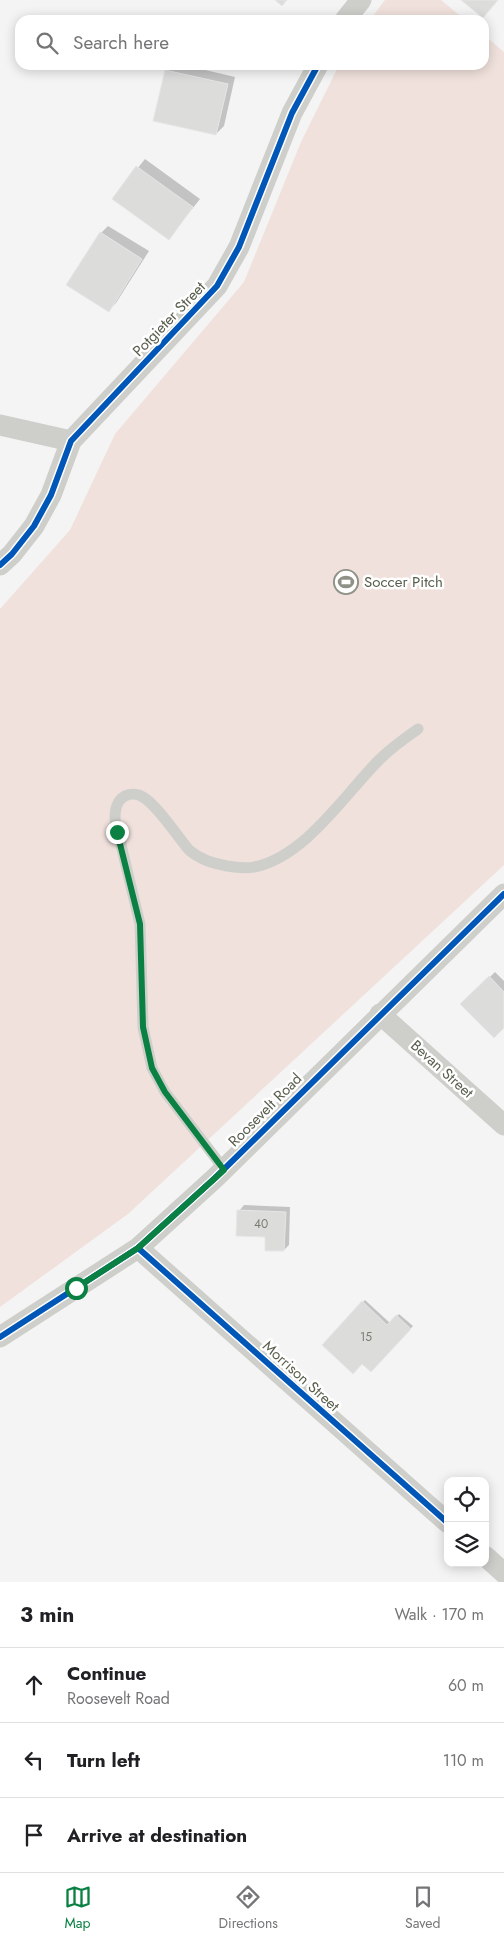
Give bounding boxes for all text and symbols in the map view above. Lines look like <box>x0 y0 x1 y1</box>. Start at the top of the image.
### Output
search box <box>15 15 489 70</box>
icon: search <box>33 29 61 57</box>
text: Search here <box>73 29 169 56</box>
street label: Potgieter Street <box>128 276 211 361</box>
sports icon: Soccer Pitch <box>333 569 359 595</box>
place label: Soccer Pitch <box>364 571 443 593</box>
route end <box>106 821 129 844</box>
street label: Bevan Street <box>406 1035 479 1103</box>
street label: Roosevelt Road <box>223 1068 307 1152</box>
house number: 40 <box>254 1215 268 1233</box>
route start <box>65 1277 88 1300</box>
house number: 15 <box>360 1328 372 1346</box>
street label: Morrison Street <box>258 1335 345 1417</box>
map controls <box>444 1477 489 1567</box>
button: locate <box>444 1477 489 1522</box>
button: layers <box>444 1522 489 1567</box>
text: 3 min <box>20 1600 74 1630</box>
text: Walk · 170 m <box>394 1603 484 1626</box>
text: Continue <box>67 1660 146 1687</box>
icon: ahead <box>20 1671 48 1699</box>
text: 60 m <box>448 1674 484 1697</box>
text: Roosevelt Road <box>67 1687 170 1710</box>
icon: left <box>20 1746 48 1774</box>
text: Turn left <box>67 1747 140 1774</box>
text: 110 m <box>443 1749 484 1772</box>
icon: arrive <box>20 1821 48 1849</box>
text: Arrive at destination <box>67 1822 247 1849</box>
tab: Map <box>64 1883 92 1933</box>
tab: Directions <box>219 1883 278 1933</box>
tab: Saved <box>405 1883 440 1933</box>

